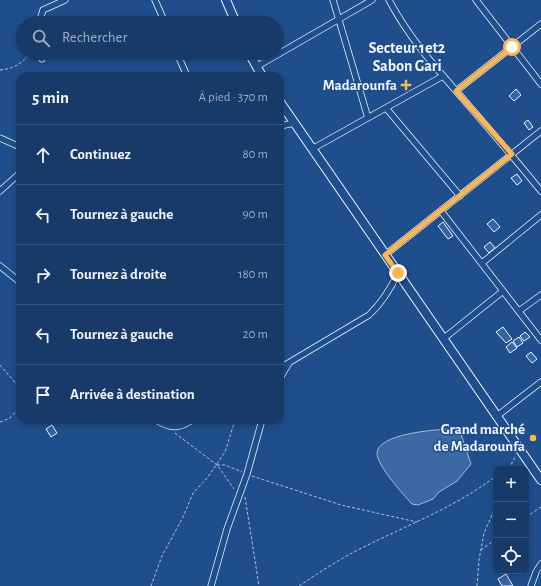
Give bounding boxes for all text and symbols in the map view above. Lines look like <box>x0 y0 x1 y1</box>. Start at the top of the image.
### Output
search box <box>16 16 284 60</box>
icon: search <box>30 27 52 49</box>
text: Rechercher <box>62 30 127 45</box>
route start <box>503 38 521 56</box>
district label: Secteur 1et2 Sabon Gari <box>369 40 446 74</box>
place label: Madarounfa <box>323 78 397 93</box>
marker: Madarounfa <box>400 79 412 91</box>
text: 5 min <box>32 89 69 106</box>
text: À pied · 370 m <box>198 91 268 104</box>
icon: ahead <box>32 144 54 166</box>
text: Continuez <box>70 147 131 162</box>
text: 80 m <box>242 148 268 161</box>
icon: left <box>32 204 54 226</box>
text: Tournez à gauche <box>70 207 173 222</box>
text: 90 m <box>242 208 268 221</box>
icon: right <box>32 264 54 286</box>
route end <box>389 264 407 282</box>
text: Tournez à droite <box>70 267 167 282</box>
text: 180 m <box>238 268 268 281</box>
icon: left <box>32 324 54 346</box>
text: Tournez à gauche <box>70 327 173 342</box>
text: 20 m <box>243 328 268 341</box>
icon: arrive <box>32 384 54 406</box>
text: Arrivée à destination <box>70 387 195 402</box>
place label: Grand marché de Madarounfa <box>434 422 525 454</box>
marker: Grand marché de Madarounfa <box>528 433 538 443</box>
map controls <box>493 466 529 574</box>
button: + <box>493 466 529 502</box>
button: − <box>493 502 529 538</box>
button: locate <box>493 538 529 574</box>

